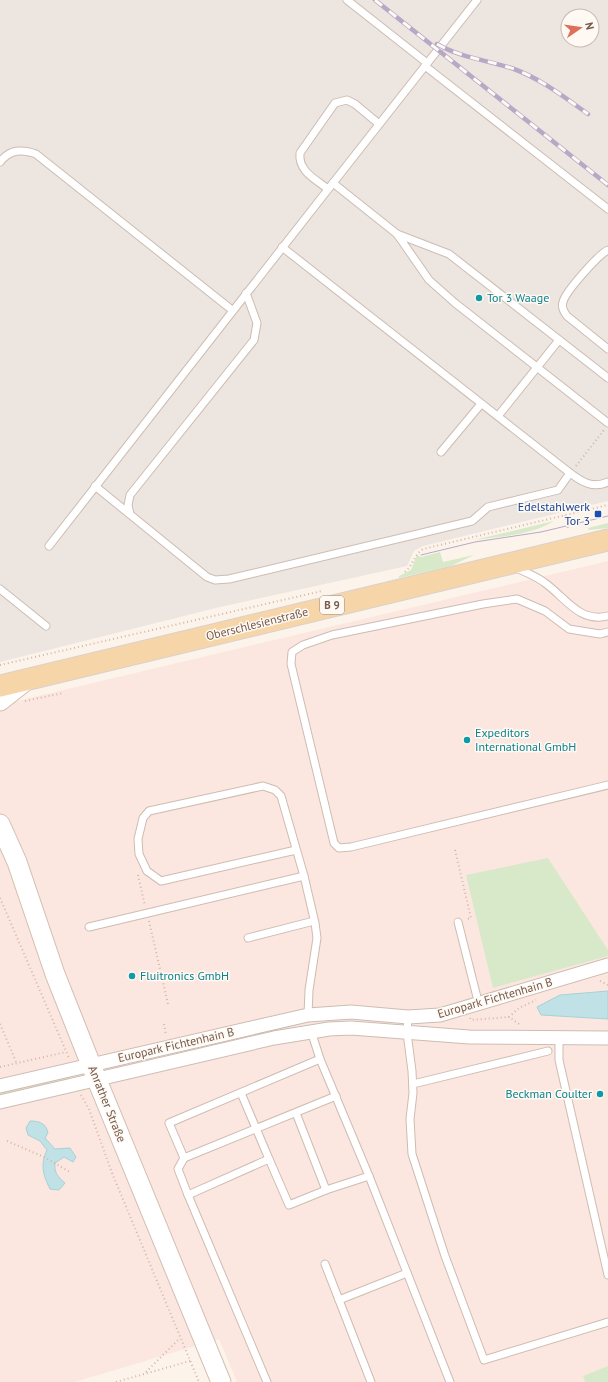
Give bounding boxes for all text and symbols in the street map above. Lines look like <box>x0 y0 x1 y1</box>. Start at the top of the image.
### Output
north arrow <box>560 8 600 48</box>
text: N <box>582 21 597 31</box>
place label: Tor 3 Waage <box>487 290 549 305</box>
marker: Tor 3 Waage <box>474 293 484 303</box>
place label: Edelstahlwerk Tor 3 <box>518 499 590 528</box>
marker: Edelstahlwerk Tor 3 <box>593 509 603 519</box>
road number: B 9 <box>320 596 344 614</box>
street label: Oberschlesienstraße <box>204 604 310 643</box>
place label: Expeditors International GmbH <box>475 725 576 754</box>
marker: Expeditors International GmbH <box>462 735 472 745</box>
place label: Fluitronics GmbH <box>140 968 229 983</box>
marker: Fluitronics GmbH <box>127 971 137 981</box>
street label: Europark Fichtenhain B <box>436 974 554 1021</box>
street label: Europark Fichtenhain B <box>116 1024 236 1065</box>
street label: Anrather Straße <box>85 1063 130 1144</box>
place label: Beckman Coulter <box>505 1086 592 1101</box>
marker: Beckman Coulter <box>595 1089 605 1099</box>

